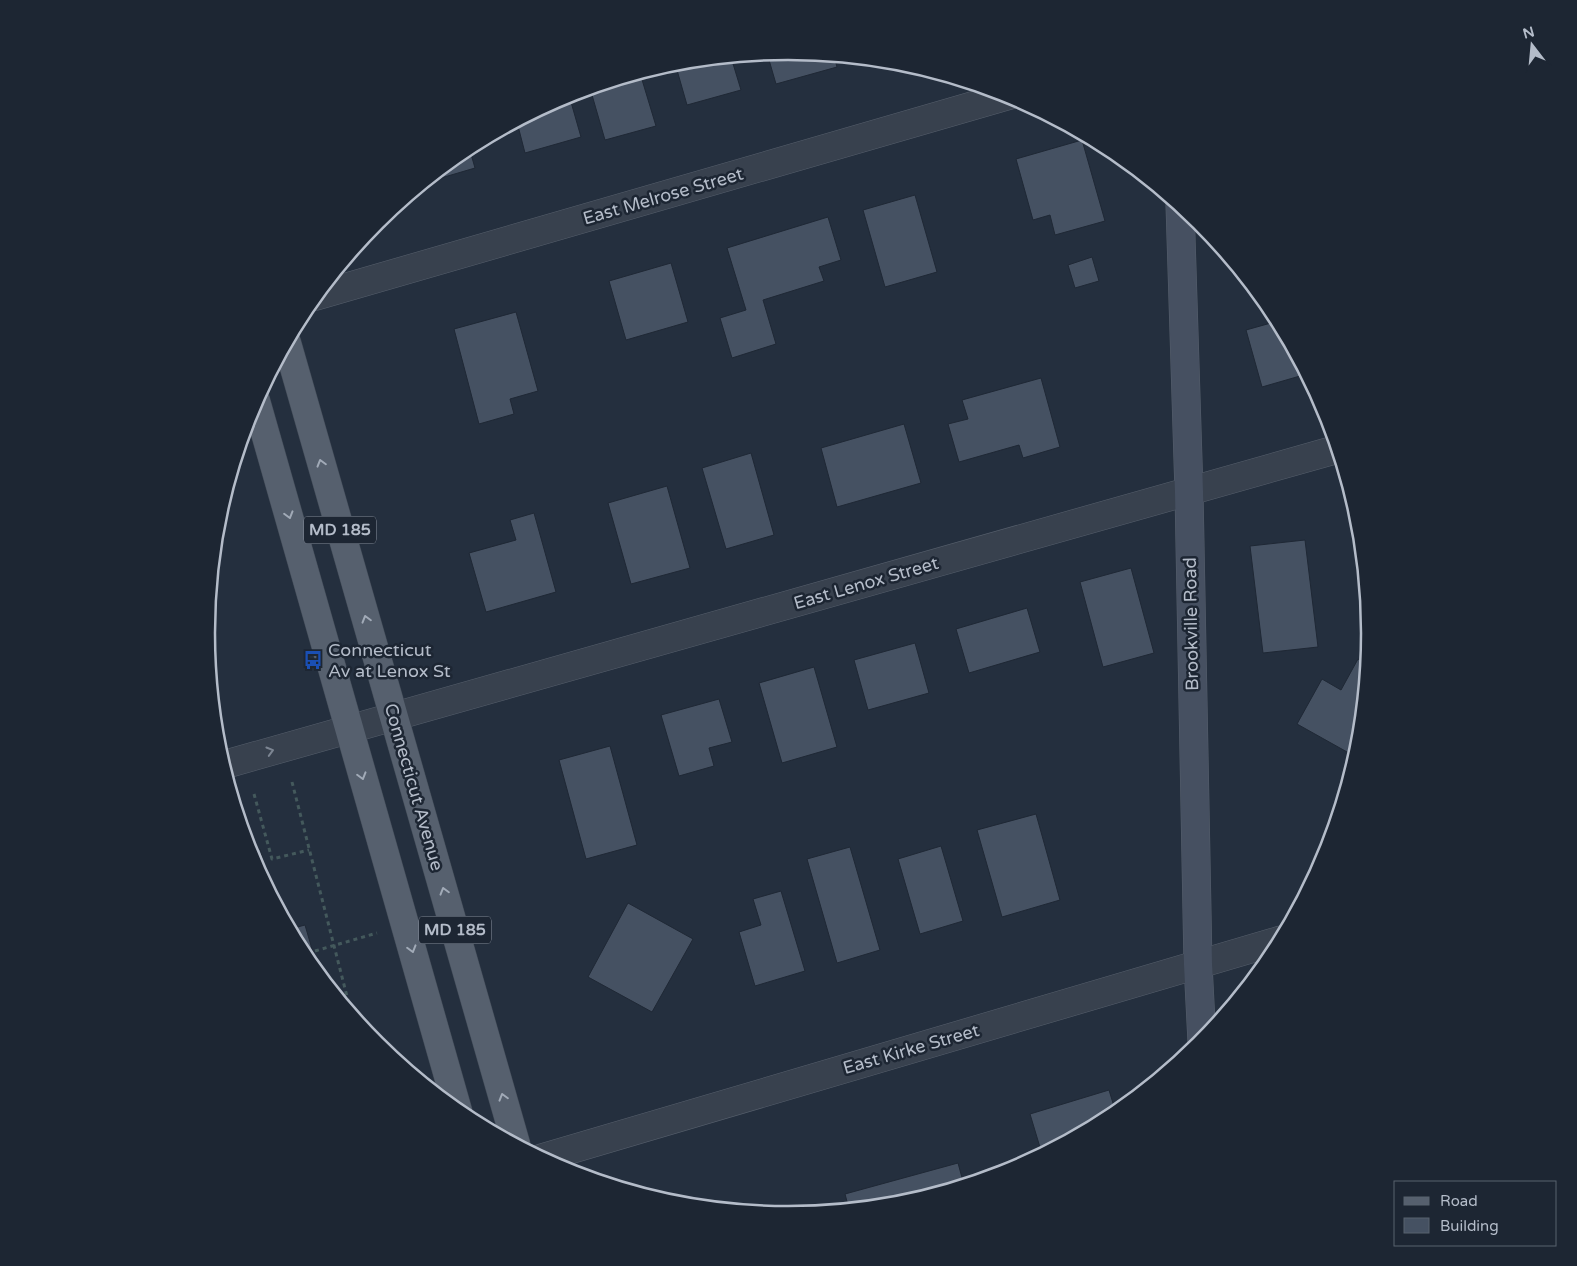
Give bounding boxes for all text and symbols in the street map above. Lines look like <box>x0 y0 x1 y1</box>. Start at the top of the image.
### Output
north arrow <box>1507 20 1557 70</box>
text: N <box>1521 23 1536 43</box>
street label: East Melrose Street <box>580 163 746 229</box>
one-way arrow <box>317 459 327 467</box>
one-way arrow <box>283 511 293 519</box>
road number: MD 185 <box>304 516 376 544</box>
street label: East Lenox Street <box>791 552 941 614</box>
street label: Brookville Road <box>1179 557 1203 691</box>
one-way arrow <box>361 615 371 624</box>
place label: Connecticut Av at Lenox St <box>328 639 451 682</box>
bus stop icon: Connecticut Av at Lenox St <box>302 649 324 671</box>
street label: Connecticut Avenue <box>380 701 448 873</box>
one-way arrow <box>266 747 274 757</box>
one-way arrow <box>356 771 366 779</box>
one-way arrow <box>439 887 449 895</box>
road number: MD 185 <box>419 916 491 944</box>
one-way arrow <box>406 944 416 952</box>
street label: East Kirke Street <box>840 1019 982 1079</box>
one-way arrow <box>498 1093 509 1102</box>
legend <box>1394 1181 1557 1246</box>
text: Road <box>1440 1192 1478 1210</box>
text: Building <box>1440 1217 1499 1235</box>

